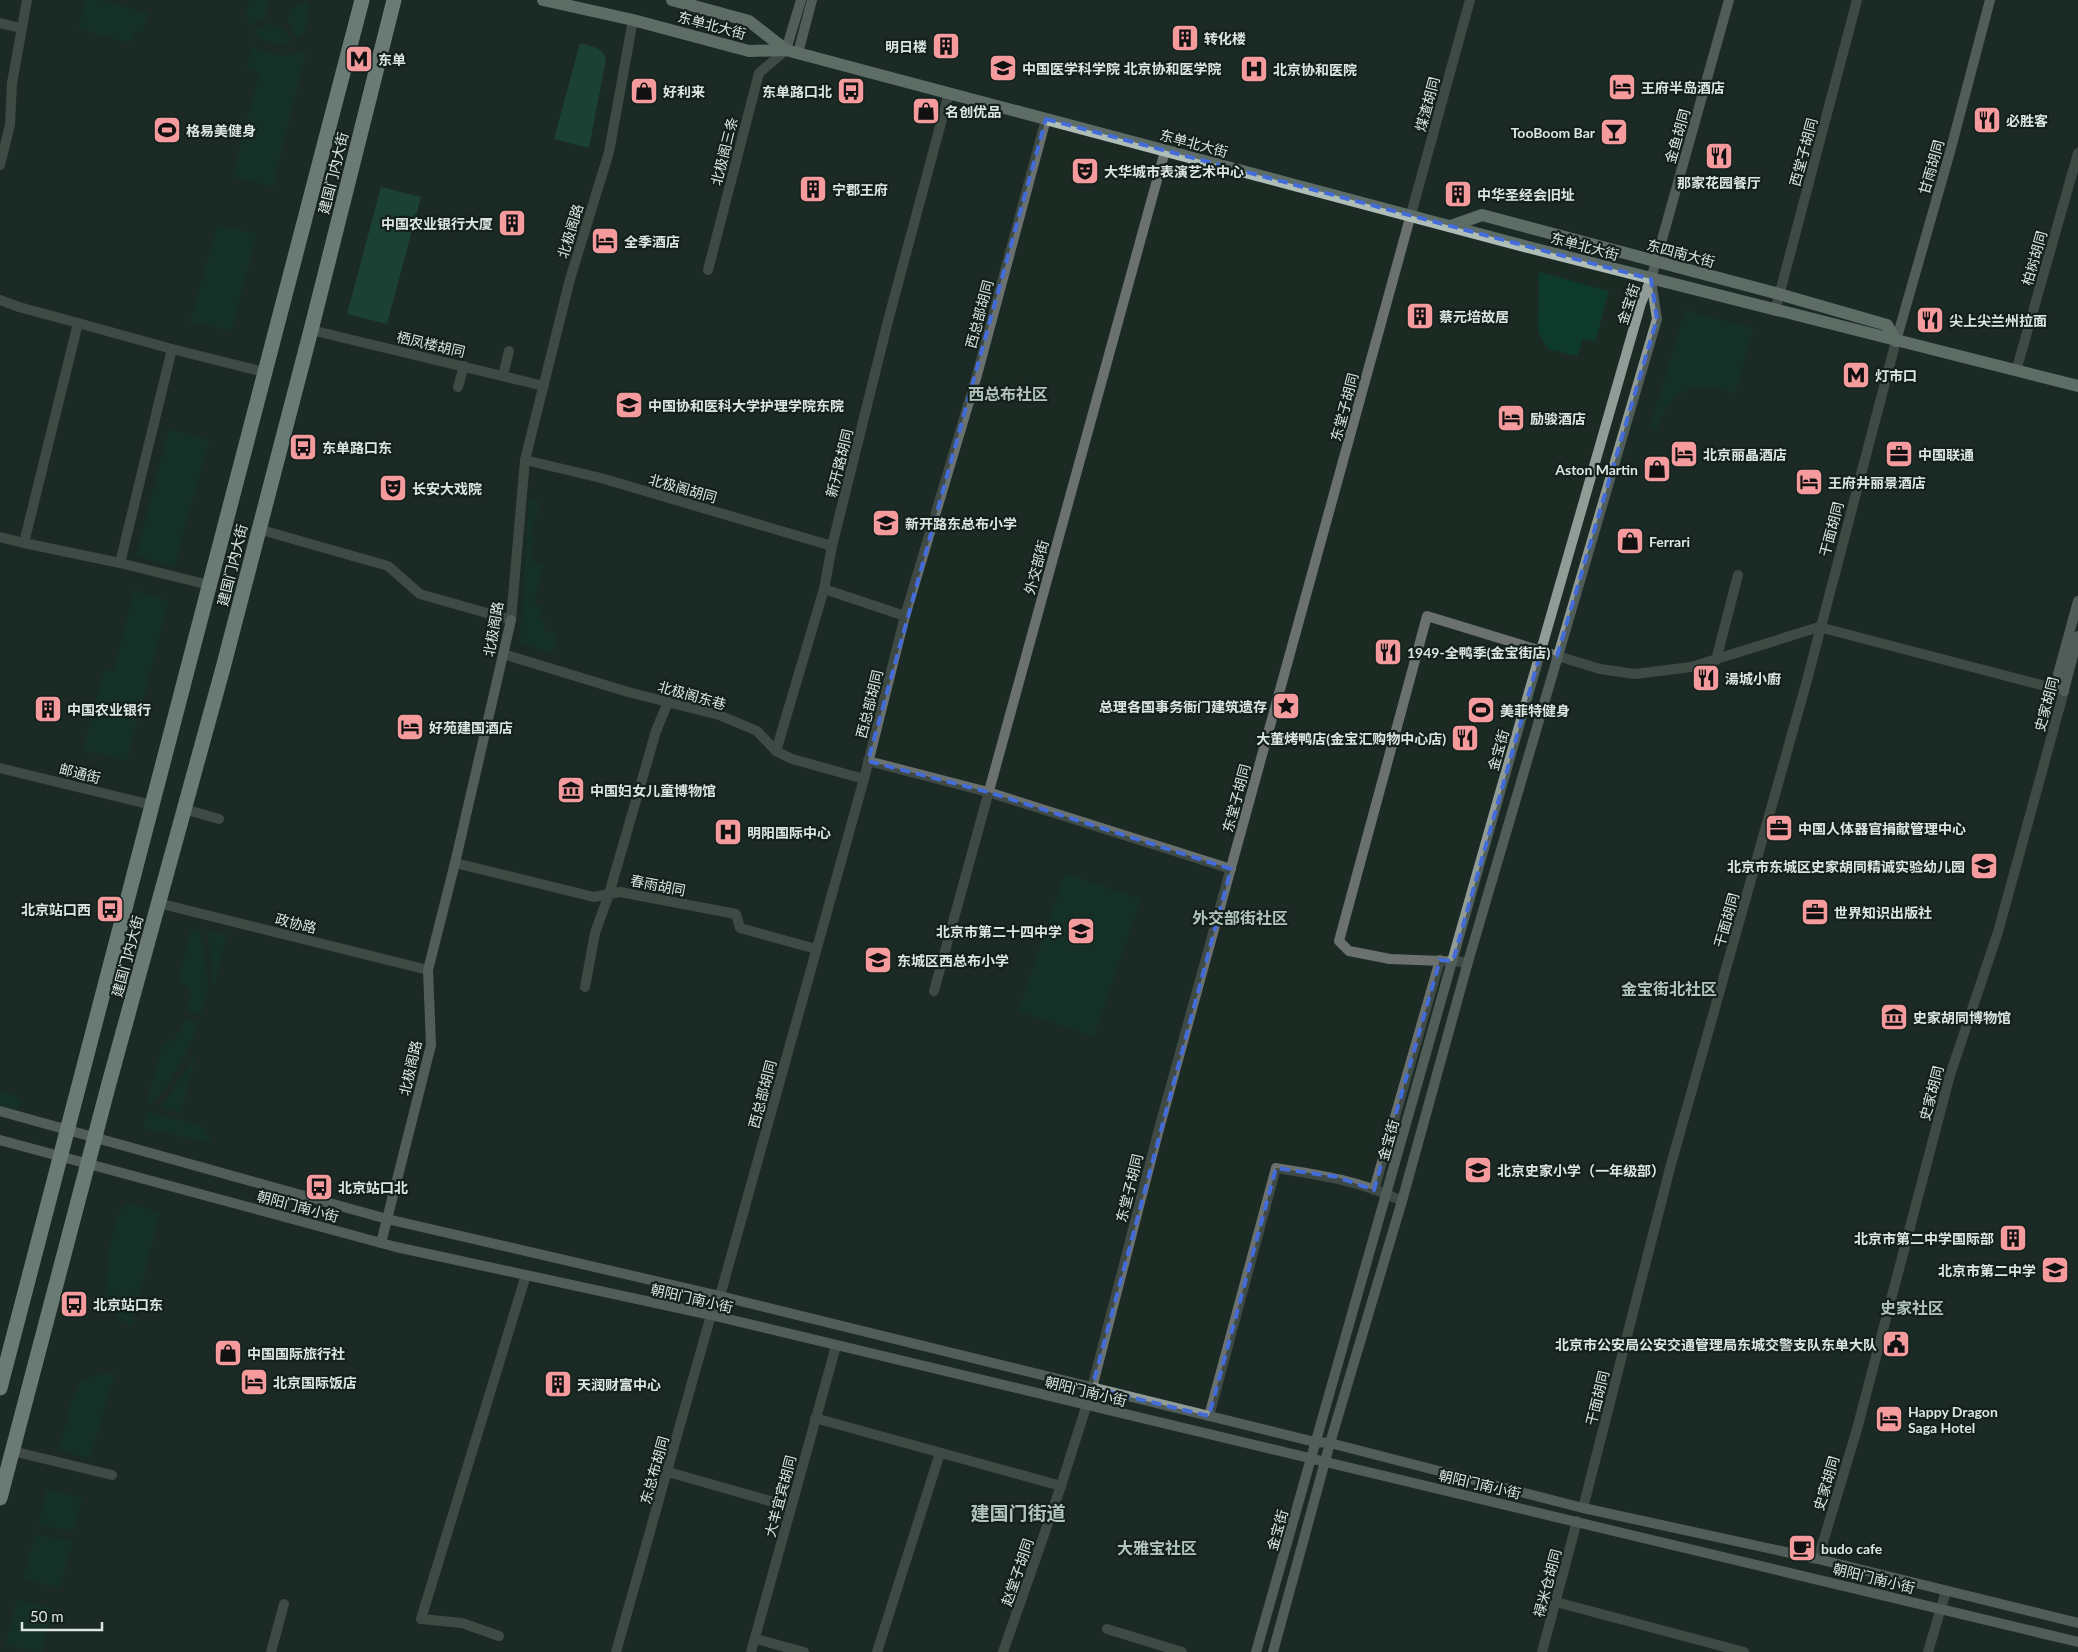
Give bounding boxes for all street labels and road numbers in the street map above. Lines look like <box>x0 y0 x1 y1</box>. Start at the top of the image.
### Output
street label: 东单北大街 <box>676 8 748 42</box>
street label: 煤渣胡同 <box>1412 75 1442 133</box>
street label: 金鱼胡同 <box>1661 107 1693 165</box>
street label: 北极阁三条 <box>707 115 741 187</box>
street label: 西堂子胡同 <box>1786 116 1820 188</box>
street label: 东单北大街 <box>1158 126 1230 160</box>
street label: 建国门内大街 <box>315 130 351 216</box>
street label: 甘雨胡同 <box>1915 138 1947 196</box>
street label: 北极阁路 <box>554 202 586 260</box>
street label: 东单北大街 <box>1549 229 1621 263</box>
street label: 柏树胡同 <box>2018 229 2050 287</box>
street label: 东四南大街 <box>1645 236 1717 270</box>
street label: 西总部胡同 <box>962 278 996 350</box>
street label: 金宝街 <box>1613 281 1643 327</box>
street label: 栖凤楼胡同 <box>395 328 467 360</box>
street label: 东堂子胡同 <box>1327 371 1361 443</box>
street label: 新开路胡同 <box>822 427 856 499</box>
street label: 北极阁胡同 <box>647 470 719 506</box>
street label: 干面胡同 <box>1816 500 1846 558</box>
street label: 建国门内大街 <box>214 522 250 608</box>
street label: 外交部街 <box>1021 538 1051 596</box>
street label: 北极阁路 <box>480 600 506 658</box>
street label: 西总部胡同 <box>852 668 886 740</box>
street label: 史家胡同 <box>2031 675 2061 733</box>
street label: 北极阁东巷 <box>656 677 728 713</box>
street label: 金宝街 <box>1484 727 1512 773</box>
street label: 邮通街 <box>58 760 102 786</box>
street label: 东堂子胡同 <box>1219 762 1253 834</box>
street label: 春雨胡同 <box>629 871 687 899</box>
street label: 干面胡同 <box>1710 891 1742 949</box>
street label: 政协路 <box>274 910 318 936</box>
street label: 建国门内大街 <box>108 913 146 999</box>
street label: 北极阁路 <box>395 1039 425 1097</box>
street label: 西总部胡同 <box>745 1058 779 1130</box>
street label: 史家胡同 <box>1916 1064 1946 1122</box>
street label: 金宝街 <box>1374 1117 1402 1163</box>
street label: 东堂子胡同 <box>1112 1152 1146 1224</box>
street label: 朝阳门南小街 <box>255 1187 341 1225</box>
street label: 朝阳门南小街 <box>649 1280 735 1316</box>
street label: 干面胡同 <box>1582 1369 1612 1427</box>
street label: 朝阳门南小街 <box>1043 1373 1129 1409</box>
street label: 东总布胡同 <box>636 1434 672 1506</box>
street label: 大羊宜宾胡同 <box>761 1453 799 1539</box>
street label: 史家胡同 <box>1810 1454 1842 1512</box>
street label: 朝阳门南小街 <box>1437 1466 1523 1502</box>
street label: 金宝街 <box>1263 1507 1291 1553</box>
street label: 赵堂子胡同 <box>997 1536 1036 1609</box>
street label: 禄米仓胡同 <box>1530 1547 1564 1619</box>
street label: 朝阳门南小街 <box>1831 1560 1917 1596</box>

